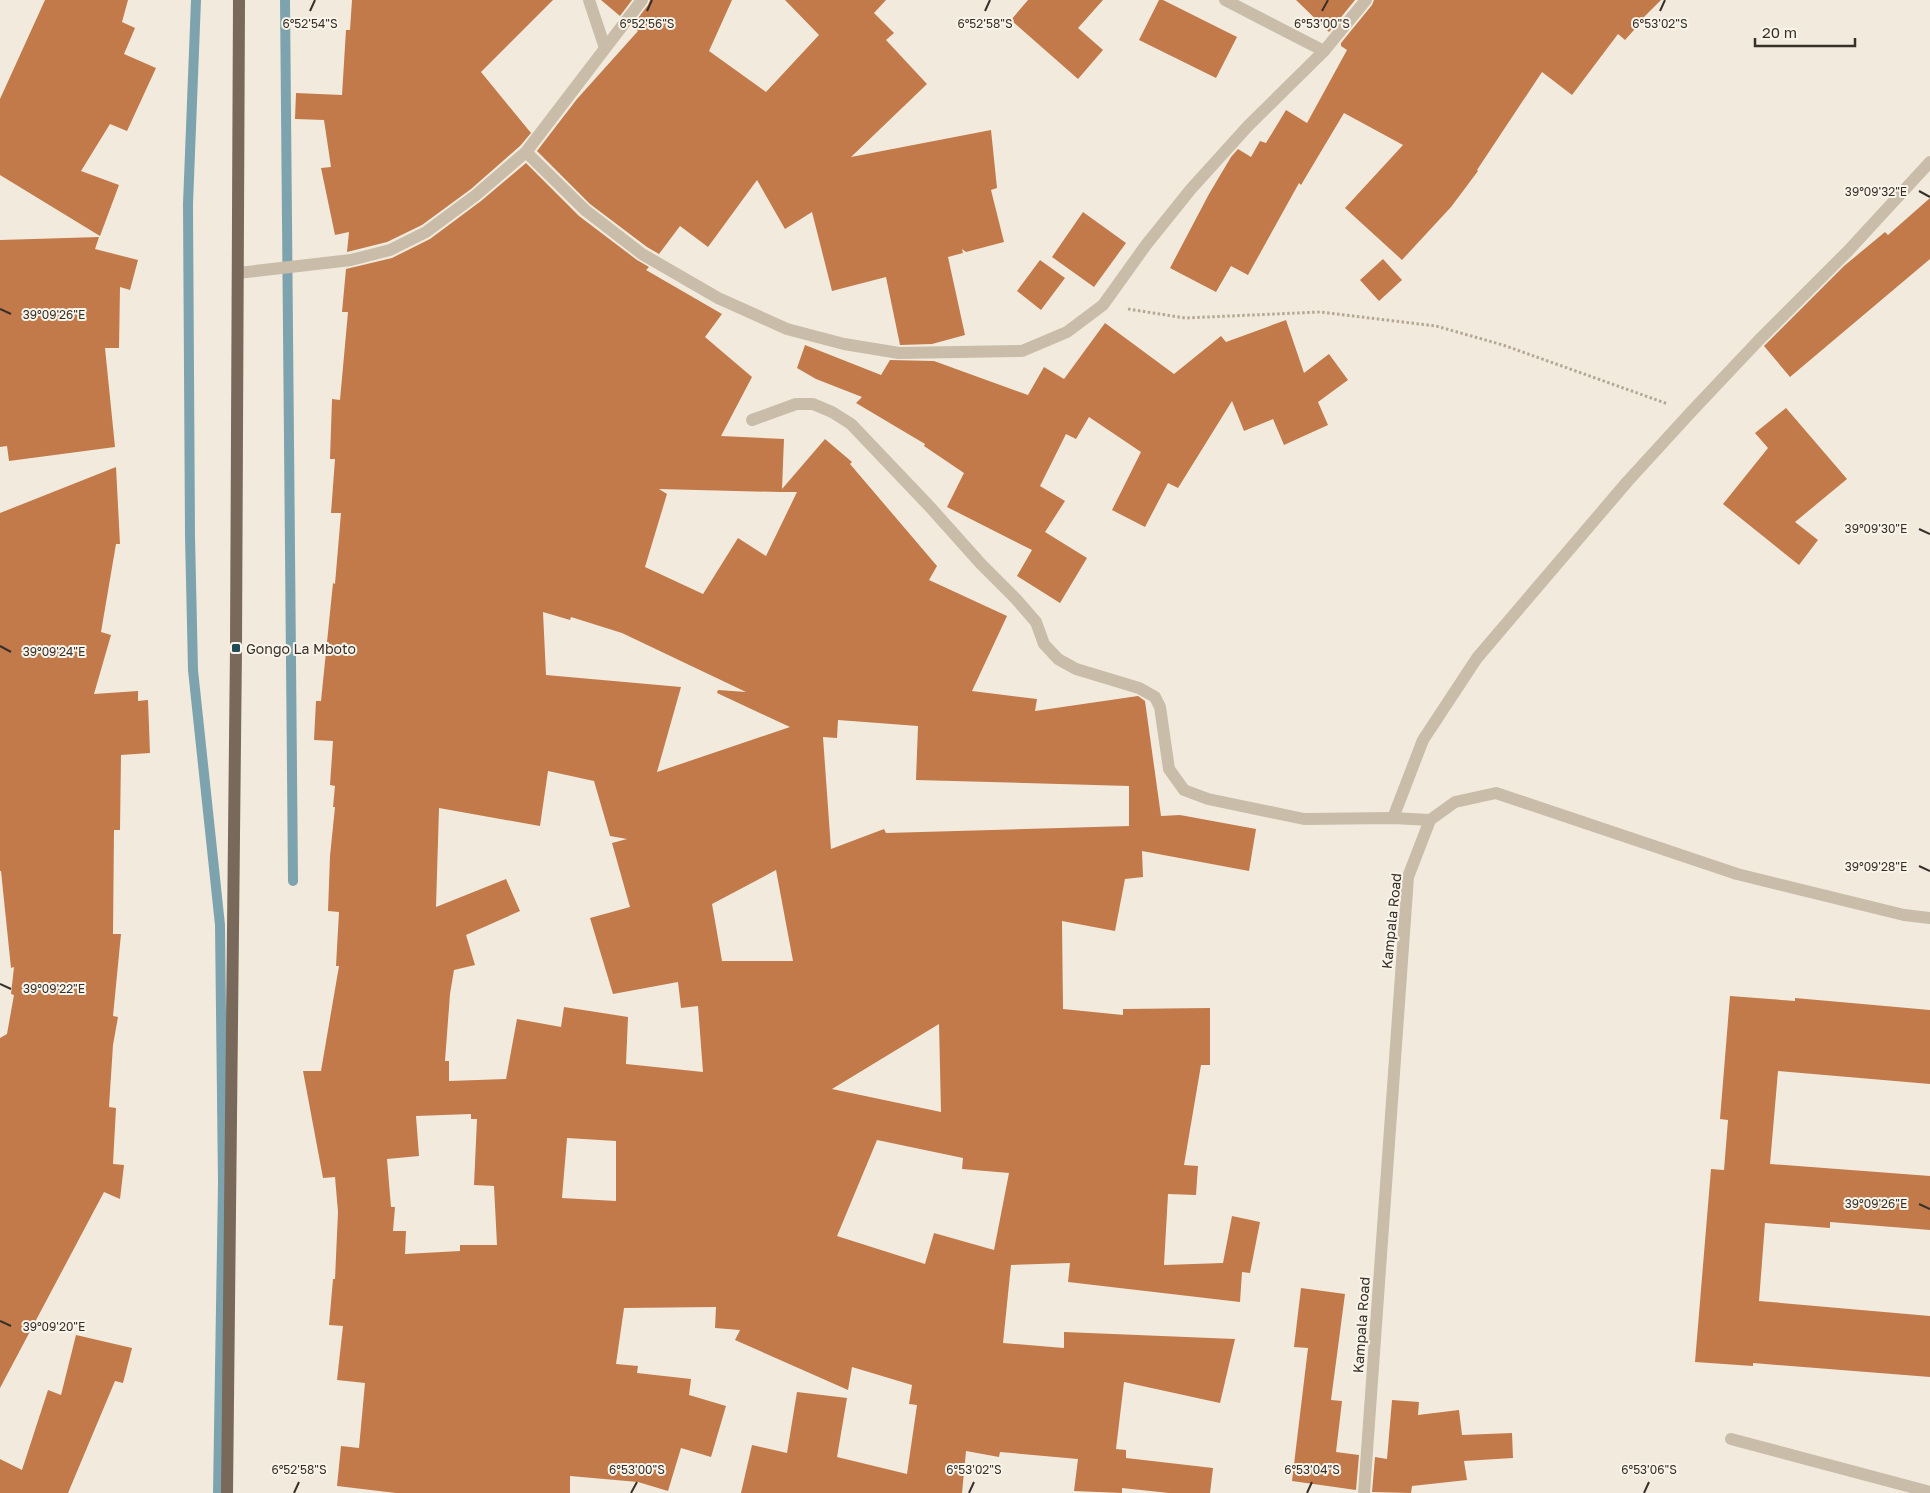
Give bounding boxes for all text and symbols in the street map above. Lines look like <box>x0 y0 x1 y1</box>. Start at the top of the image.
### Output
scale bar <box>1755 15 1855 47</box>
text: 6°52'54"S <box>282 16 338 31</box>
text: 6°52'56"S <box>619 16 675 31</box>
text: 6°52'58"S <box>957 16 1013 31</box>
text: 6°53'00"S <box>1294 16 1350 31</box>
text: 6°53'02"S <box>1632 16 1688 31</box>
text: 20 m <box>1762 23 1797 41</box>
text: 39°09'32"E <box>1845 184 1907 199</box>
text: 39°09'26"E <box>23 307 85 322</box>
text: 39°09'30"E <box>1845 521 1907 536</box>
place label: Gongo La Mboto <box>246 640 356 657</box>
marker: Gongo La Mboto <box>230 642 242 654</box>
text: 39°09'24"E <box>23 644 85 659</box>
text: 39°09'28"E <box>1845 859 1907 874</box>
street label: Kampala Road <box>1378 872 1404 970</box>
text: 39°09'22"E <box>23 981 85 996</box>
text: 39°09'26"E <box>1845 1196 1907 1211</box>
street label: Kampala Road <box>1349 1276 1373 1374</box>
text: 39°09'20"E <box>23 1319 85 1334</box>
text: 6°52'58"S <box>271 1462 327 1477</box>
text: 6°53'00"S <box>609 1462 665 1477</box>
text: 6°53'02"S <box>946 1462 1002 1477</box>
text: 6°53'04"S <box>1284 1462 1340 1477</box>
text: 6°53'06"S <box>1621 1462 1677 1477</box>

